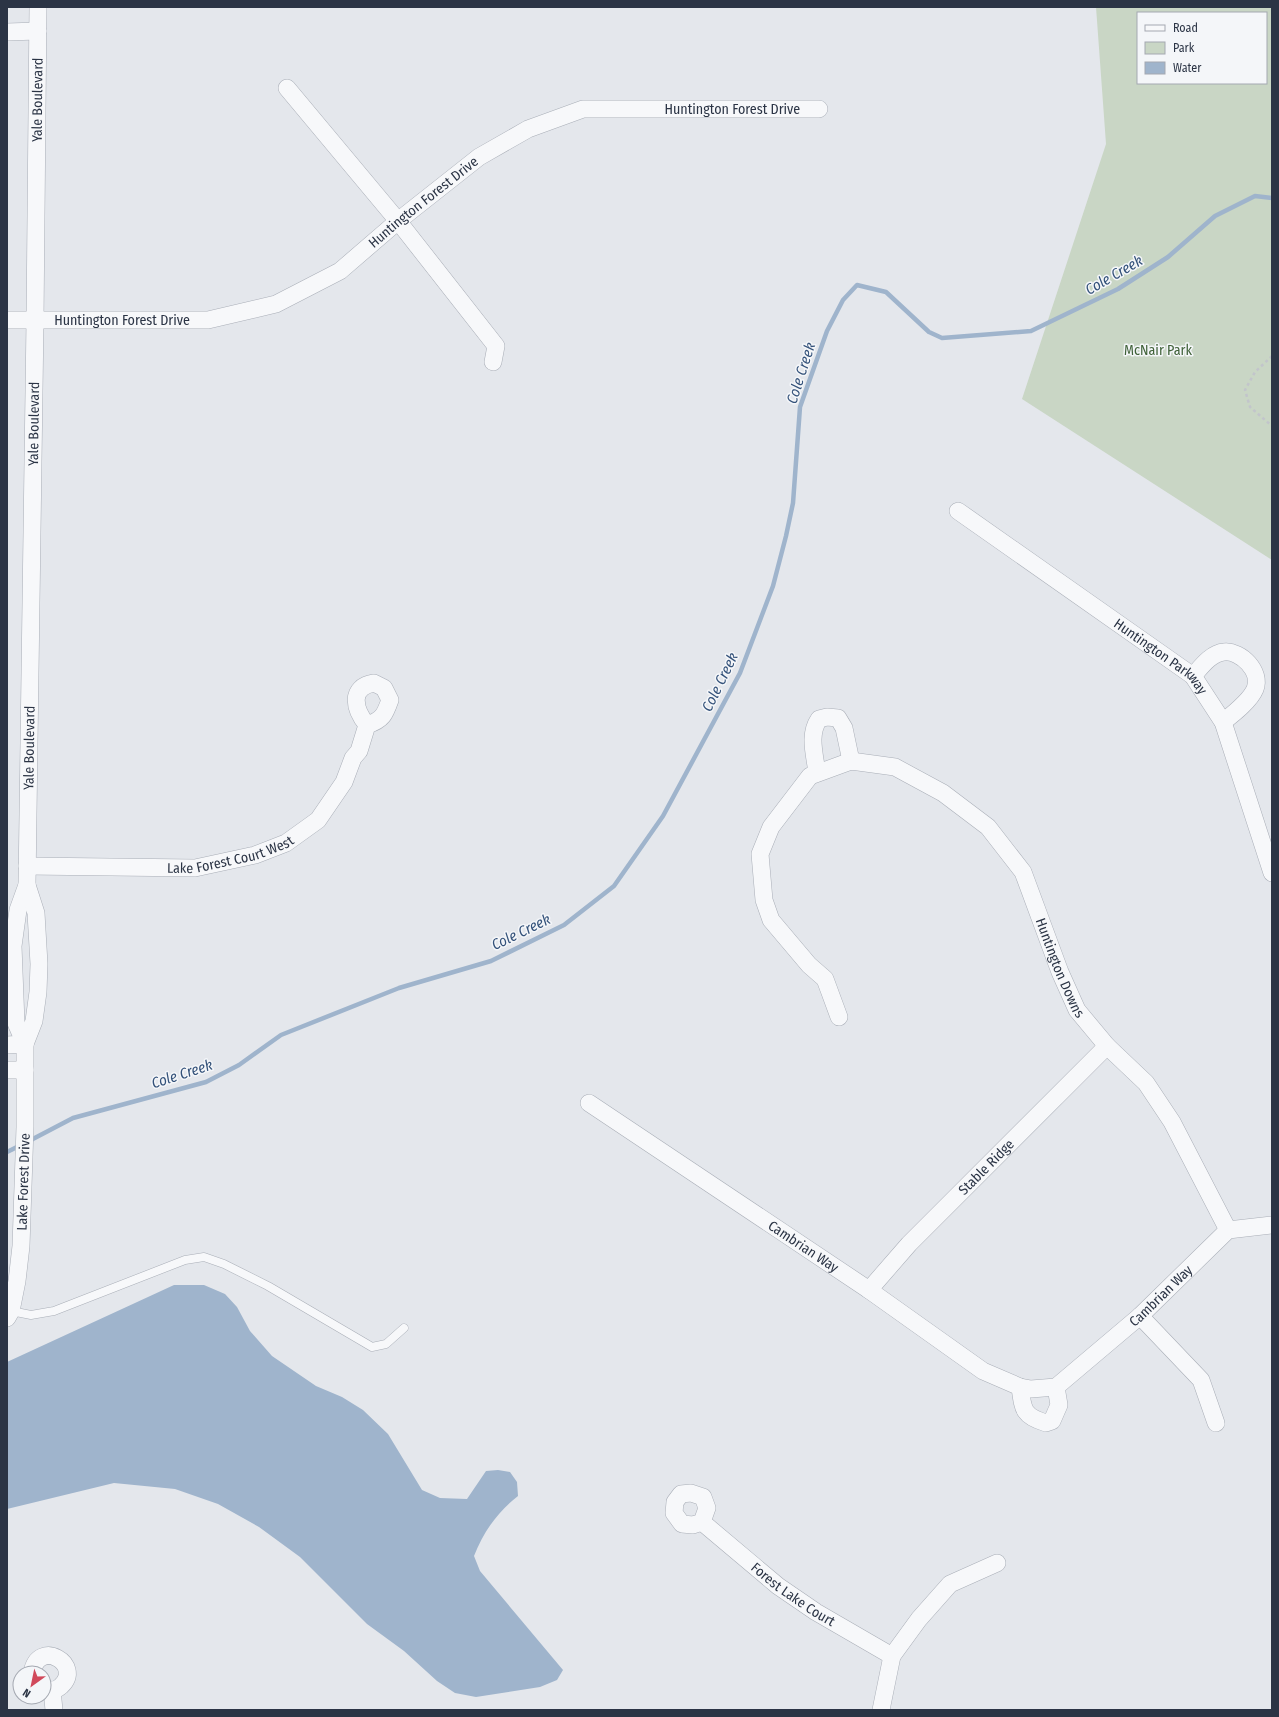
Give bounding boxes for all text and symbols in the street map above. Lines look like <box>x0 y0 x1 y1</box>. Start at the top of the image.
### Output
legend <box>1137 12 1267 84</box>
text: Road <box>1173 21 1198 35</box>
text: Park <box>1173 41 1195 55</box>
street label: Yale Boulevard <box>29 58 47 142</box>
text: Water <box>1173 61 1202 75</box>
street label: Huntington Forest Drive <box>665 101 800 118</box>
street label: Huntington Forest Drive <box>365 153 482 252</box>
water label: Cole Creek <box>1082 251 1146 299</box>
street label: Huntington Forest Drive <box>54 312 190 329</box>
water label: Cole Creek <box>783 340 820 406</box>
park label: McNair Park <box>1124 342 1192 359</box>
street label: Yale Boulevard <box>25 382 43 466</box>
street label: Huntington Parkway <box>1111 615 1211 698</box>
water label: Cole Creek <box>698 649 742 714</box>
street label: Yale Boulevard <box>20 706 39 790</box>
street label: Lake Forest Court West <box>167 832 298 877</box>
water label: Cole Creek <box>489 910 554 954</box>
street label: Huntington Downs <box>1032 916 1088 1021</box>
water label: Cole Creek <box>149 1055 215 1092</box>
street label: Lake Forest Drive <box>14 1133 34 1231</box>
street label: Stable Ridge <box>955 1136 1018 1199</box>
street label: Cambrian Way <box>765 1217 842 1277</box>
street label: Cambrian Way <box>1126 1261 1196 1330</box>
street label: Forest Lake Court <box>748 1559 838 1630</box>
north arrow <box>12 1665 52 1705</box>
text: N <box>21 1686 33 1700</box>

